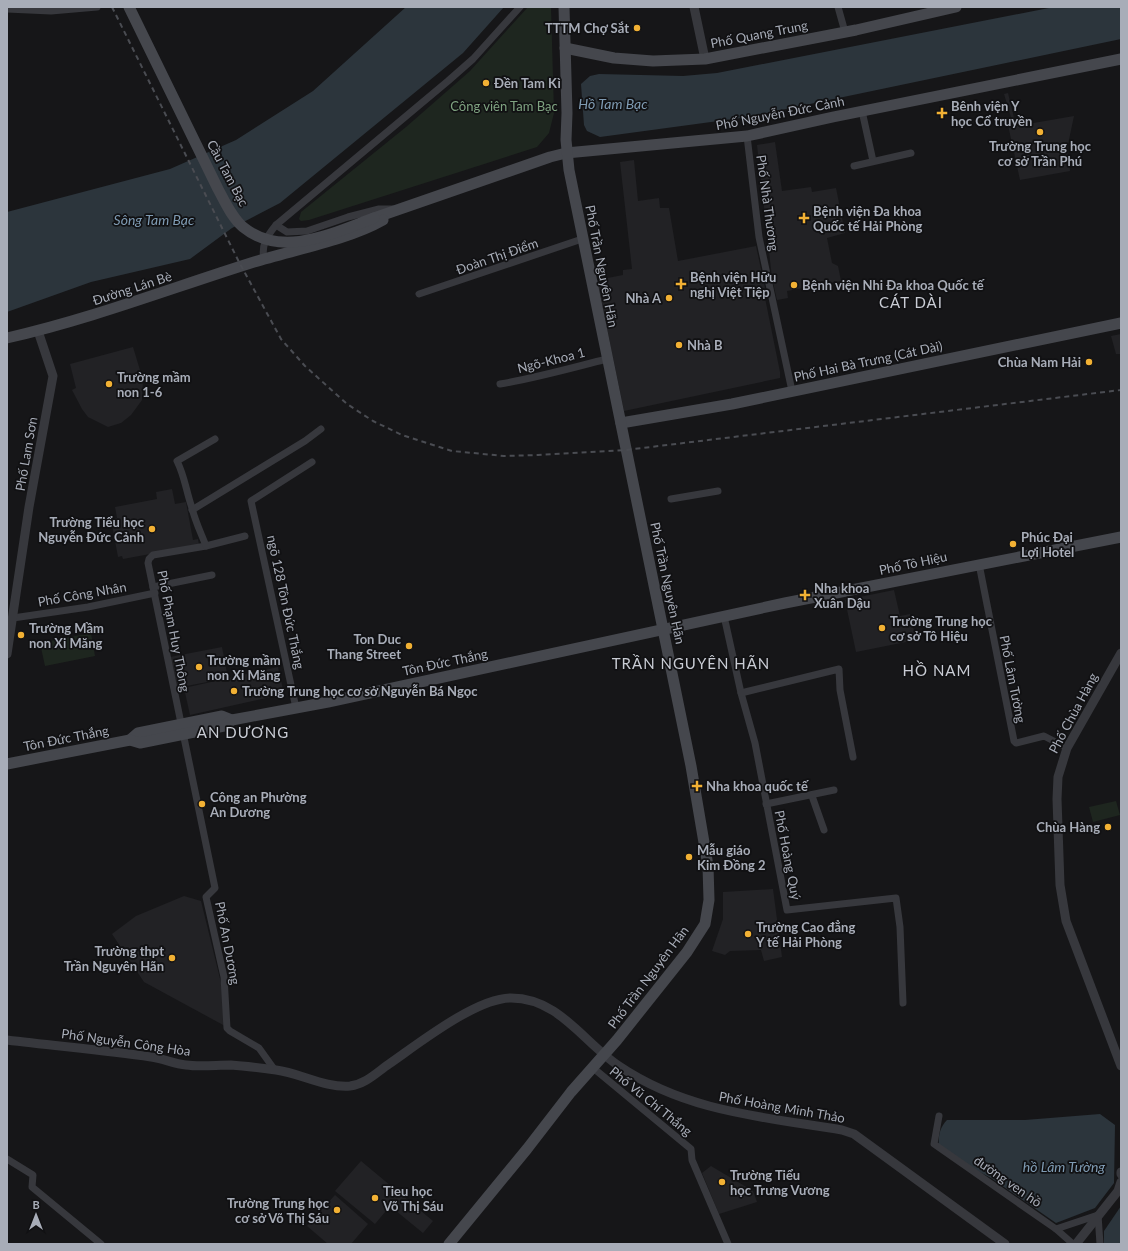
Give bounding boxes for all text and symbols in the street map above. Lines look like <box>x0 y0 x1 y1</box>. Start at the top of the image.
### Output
street label: Phố Quang Trung <box>709 17 809 51</box>
place label: TTTM Chợ Sắt <box>545 20 629 36</box>
marker: TTTM Chợ Sắt <box>632 23 642 33</box>
place label: Đền Tam Kì <box>494 75 561 91</box>
marker: Đền Tam Kì <box>481 78 491 88</box>
street label: Phố Nguyễn Đức Cảnh <box>714 93 846 133</box>
water label: Hồ Tam Bạc <box>578 95 648 112</box>
park label: Công viên Tam Bạc <box>450 98 558 114</box>
place label: Bênh viện Y học Cổ truyền <box>951 98 1032 129</box>
marker: Bênh viện Y học Cổ truyền <box>936 107 948 119</box>
marker: Trường Trung học cơ sở Trần Phú <box>1035 127 1045 137</box>
street label: Cầu Tam Bạc <box>204 137 252 209</box>
place label: Trường Trung học cơ sở Trần Phú <box>989 138 1092 169</box>
street label: Phố Nhà Thương <box>753 154 783 252</box>
street label: Phố Trần Nguyên Hãn <box>582 203 622 329</box>
place label: Bệnh viện Đa khoa Quốc tế Hải Phòng <box>813 203 923 234</box>
water label: Sông Tam Bạc <box>114 211 195 228</box>
marker: Bệnh viện Đa khoa Quốc tế Hải Phòng <box>798 212 810 224</box>
street label: Đoàn Thị Điểm <box>454 234 540 278</box>
street label: Đường Lán Bè <box>90 268 174 308</box>
place label: Bệnh viện Hữu nghị Việt Tiệp <box>690 269 776 300</box>
place label: Bệnh viện Nhi Đa khoa Quốc tế <box>802 277 986 293</box>
marker: Bệnh viện Hữu nghị Việt Tiệp <box>675 278 687 290</box>
marker: Bệnh viện Nhi Đa khoa Quốc tế <box>789 280 799 290</box>
place label: Nhà A <box>625 290 662 306</box>
marker: Nhà A <box>664 293 674 303</box>
district label: CÁT DÀI <box>879 293 943 311</box>
place label: Nhà B <box>687 337 723 353</box>
street label: Phố Hai Bà Trưng (Cát Dài) <box>792 337 944 385</box>
marker: Nhà B <box>674 340 684 350</box>
street label: Ngõ-Khoa 1 <box>516 344 586 376</box>
place label: Chùa Nam Hải <box>998 354 1081 370</box>
marker: Chùa Nam Hải <box>1084 357 1094 367</box>
place label: Trường mầm non 1-6 <box>117 369 191 400</box>
marker: Trường mầm non 1-6 <box>104 379 114 389</box>
street label: Phố Lam Sơn <box>12 416 40 492</box>
place label: Trường Tiểu học Nguyễn Đức Cảnh <box>38 514 145 545</box>
street label: Phố Trần Nguyên Hãn <box>647 521 689 645</box>
marker: Trường Tiểu học Nguyễn Đức Cảnh <box>147 524 157 534</box>
place label: Phúc Đại Lợi Hotel <box>1021 529 1074 560</box>
street label: ngõ 128 Tôn Đức Thắng <box>264 533 308 671</box>
marker: Phúc Đại Lợi Hotel <box>1008 539 1018 549</box>
street label: Phố Tô Hiệu <box>877 548 949 578</box>
street label: Phố Phạm Huy Thông <box>154 569 194 694</box>
street label: Phố Công Nhân <box>36 578 128 610</box>
place label: Nha khoa Xuân Dậu <box>814 580 870 611</box>
marker: Nha khoa Xuân Dậu <box>799 589 811 601</box>
place label: Trường Trung học cơ sở Tô Hiệu <box>890 613 993 644</box>
place label: Trường Mầm non Xi Măng <box>29 620 104 651</box>
marker: Trường Trung học cơ sở Tô Hiệu <box>877 623 887 633</box>
marker: Trường Mầm non Xi Măng <box>16 630 26 640</box>
place label: Ton Duc Thang Street <box>327 631 402 662</box>
street label: Phố Lâm Tường <box>997 634 1029 724</box>
marker: Ton Duc Thang Street <box>404 641 414 651</box>
street label: Tôn Đức Thắng <box>401 645 489 679</box>
place label: Trường mầm non Xi Măng <box>207 652 281 683</box>
district label: TRẦN NGUYÊN HÃN <box>612 654 770 672</box>
district label: HỒ NAM <box>903 660 971 679</box>
marker: Trường mầm non Xi Măng <box>194 662 204 672</box>
street label: Phố Chùa Hàng <box>1045 670 1101 756</box>
place label: Trường Trung học cơ sở Nguyễn Bá Ngọc <box>242 683 478 699</box>
marker: Trường Trung học cơ sở Nguyễn Bá Ngọc <box>229 686 239 696</box>
street label: Tôn Đức Thắng <box>22 722 110 754</box>
district label: AN DƯƠNG <box>197 723 289 741</box>
place label: Nha khoa quốc tế <box>706 778 810 794</box>
marker: Nha khoa quốc tế <box>691 780 703 792</box>
place label: Công an Phường An Dương <box>209 789 307 820</box>
marker: Công an Phường An Dương <box>197 799 207 809</box>
street label: Phố Hoàng Quý <box>771 809 805 901</box>
place label: Chùa Hàng <box>1036 819 1100 835</box>
marker: Chùa Hàng <box>1103 822 1113 832</box>
place label: Mẫu giáo Kim Đồng 2 <box>697 842 766 873</box>
marker: Mẫu giáo Kim Đồng 2 <box>684 852 694 862</box>
street label: Phố An Dương <box>212 900 244 986</box>
place label: Trường Cao đẳng Y tế Hải Phòng <box>755 919 855 950</box>
street label: Phố Trần Nguyên Hãn <box>604 923 692 1031</box>
marker: Trường Cao đẳng Y tế Hải Phòng <box>743 929 753 939</box>
place label: Trường thpt Trần Nguyên Hãn <box>64 943 164 974</box>
marker: Trường thpt Trần Nguyên Hãn <box>167 953 177 963</box>
street label: Phố Nguyễn Công Hòa <box>60 1025 192 1059</box>
street label: Phố Vũ Chí Thắng <box>607 1063 696 1139</box>
street label: Phố Hoàng Minh Thảo <box>718 1088 846 1126</box>
street label: đường ven hồ <box>971 1152 1045 1210</box>
water label: hồ Lâm Tường <box>1023 1158 1105 1175</box>
place label: Trường Tiểu học Trưng Vương <box>730 1167 830 1198</box>
marker: Trường Tiểu học Trưng Vương <box>717 1177 727 1187</box>
place label: Tieu học Võ Thị Sáu <box>382 1183 444 1214</box>
marker: Tieu học Võ Thị Sáu <box>370 1193 380 1203</box>
north arrow <box>16 1195 56 1235</box>
place label: Trường Trung học cơ sở Võ Thị Sáu <box>227 1195 330 1226</box>
text: B <box>32 1198 40 1211</box>
marker: Trường Trung học cơ sở Võ Thị Sáu <box>332 1205 342 1215</box>

